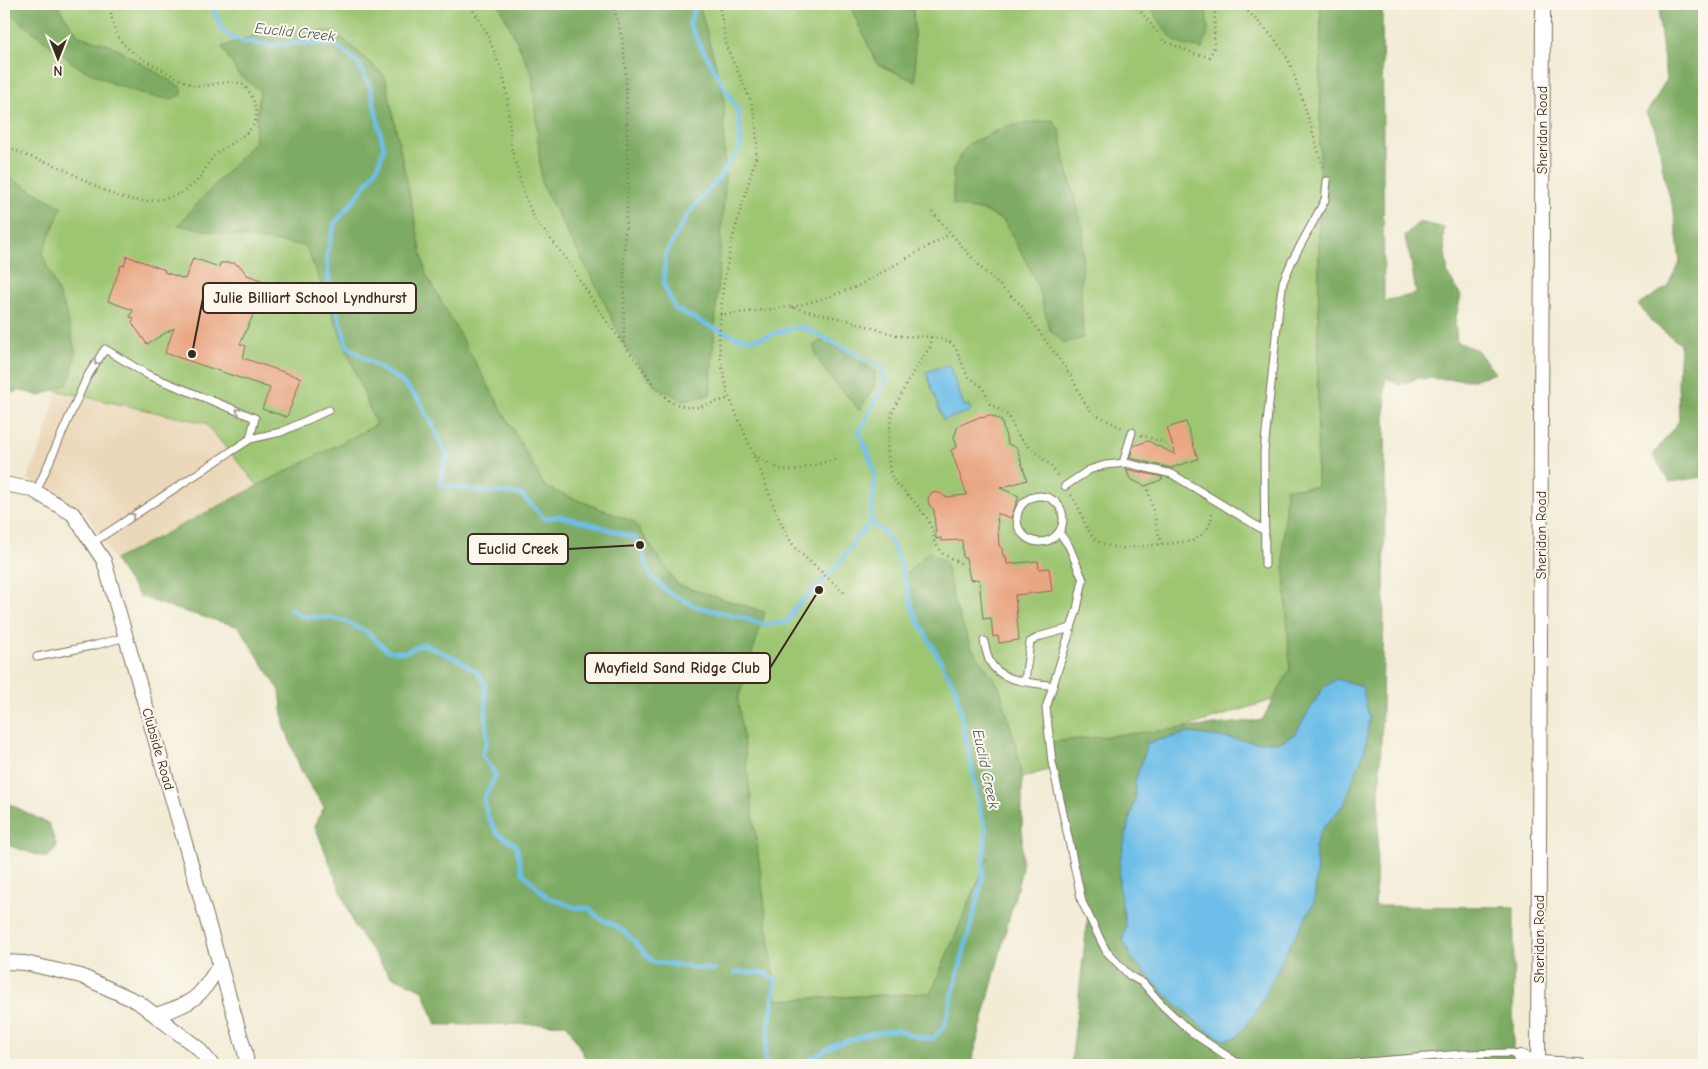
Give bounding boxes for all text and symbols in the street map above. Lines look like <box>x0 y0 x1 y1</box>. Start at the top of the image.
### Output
water label: Euclid Creek <box>254 19 337 45</box>
north arrow <box>32 32 82 82</box>
text: N <box>53 62 63 79</box>
street label: Sheridan Road <box>1534 86 1551 174</box>
callout: Julie Billiart School Lyndhurst <box>203 283 416 313</box>
text: Julie Billiart School Lyndhurst <box>213 289 408 307</box>
one-way arrow <box>94 357 103 366</box>
one-way arrow <box>235 407 244 417</box>
street label: Sheridan Road <box>1533 491 1550 579</box>
one-way arrow <box>127 513 136 522</box>
callout: Euclid Creek <box>468 534 568 564</box>
text: Euclid Creek <box>478 540 559 558</box>
callout: Mayfield Sand Ridge Club <box>585 653 770 683</box>
text: Mayfield Sand Ridge Club <box>594 659 760 677</box>
street label: Clubside Road <box>138 706 178 792</box>
water label: Euclid Creek <box>969 728 1003 811</box>
street label: Sheridan Road <box>1531 895 1548 983</box>

